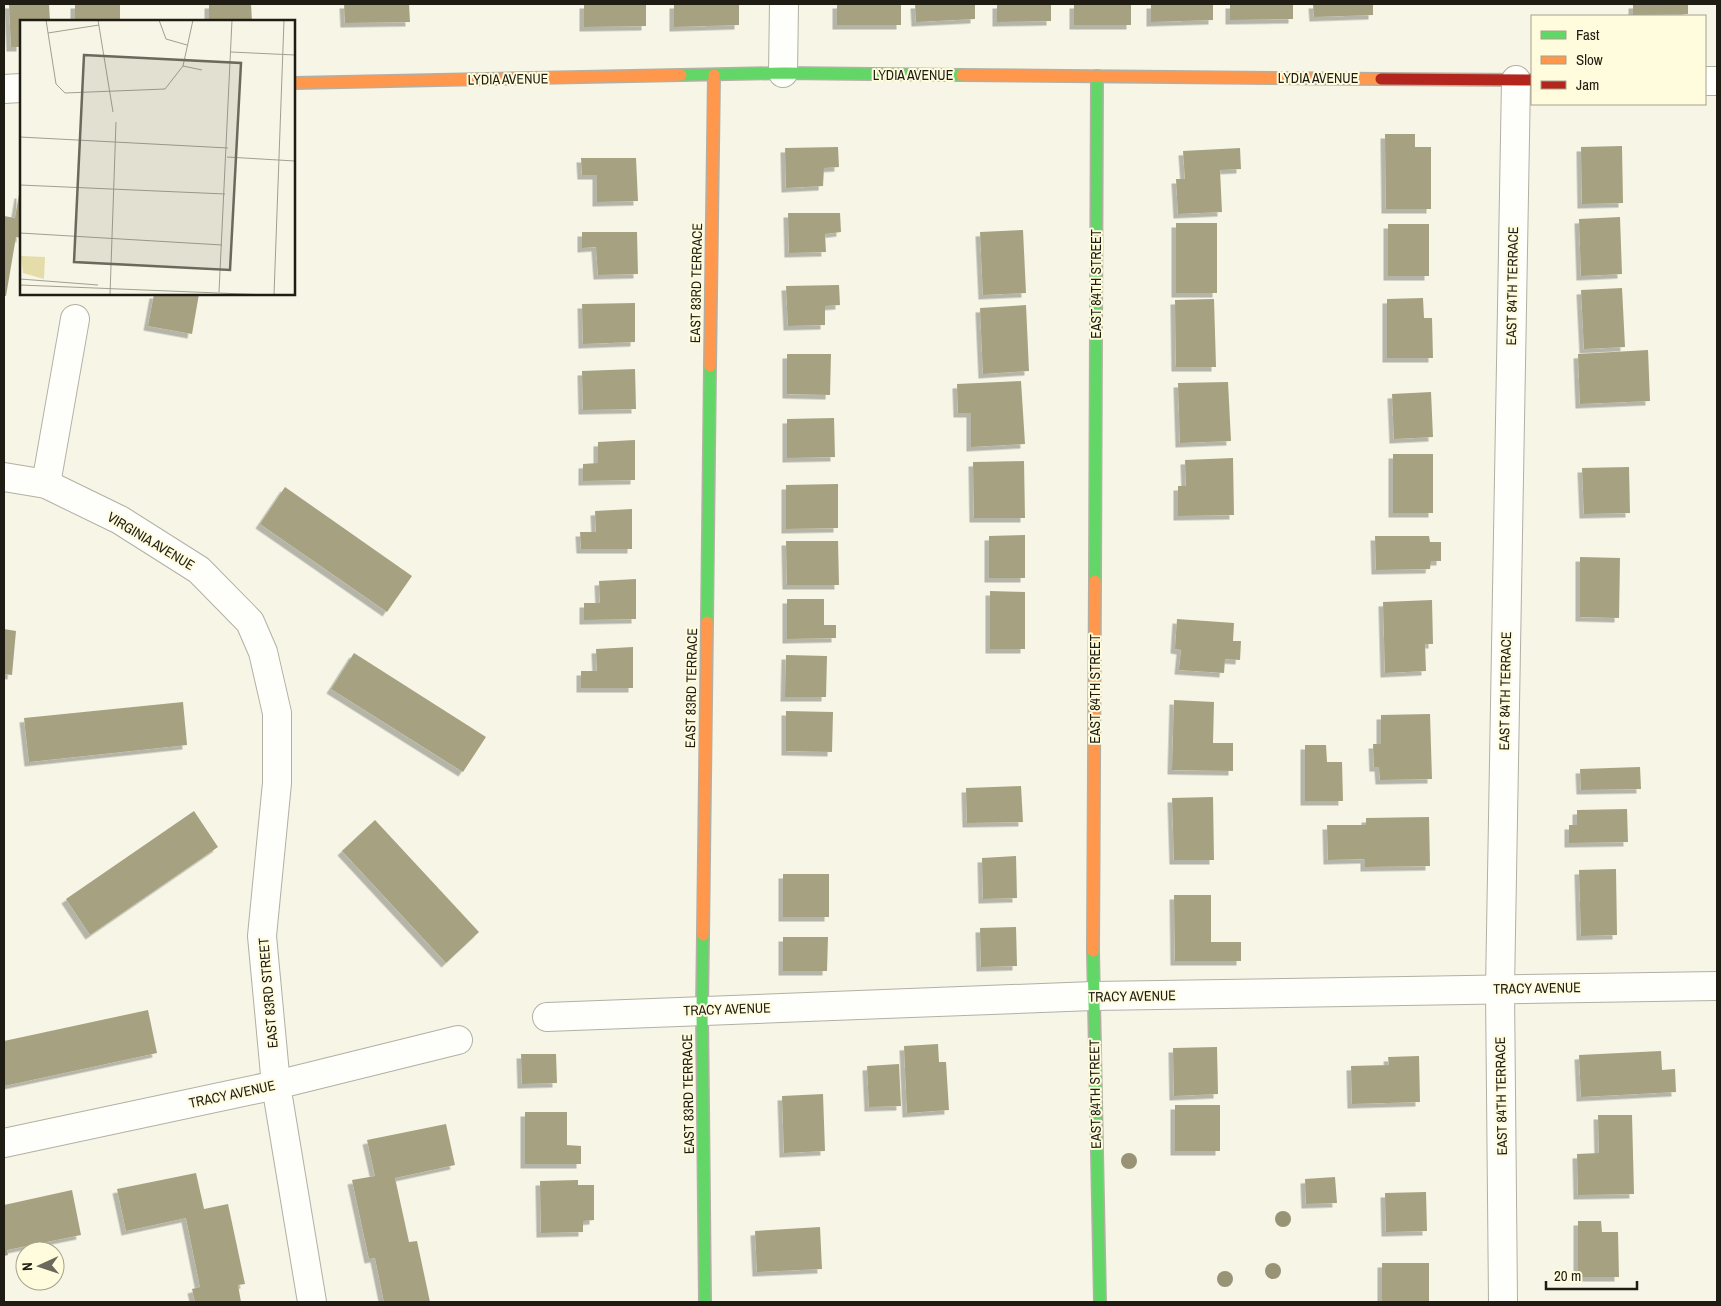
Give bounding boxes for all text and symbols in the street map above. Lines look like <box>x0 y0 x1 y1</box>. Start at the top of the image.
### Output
legend <box>1531 15 1706 105</box>
inset map <box>20 20 295 295</box>
text: Fast <box>1576 24 1600 45</box>
text: Slow <box>1576 49 1603 70</box>
street label: LYDIA AVENUE <box>873 66 953 84</box>
street label: LYDIA AVENUE <box>468 69 548 89</box>
street label: LYDIA AVENUE <box>1278 69 1358 87</box>
text: Jam <box>1576 74 1599 95</box>
street label: EAST 83RD TERRACE <box>686 223 706 343</box>
street label: EAST 84TH TERRACE <box>1502 226 1522 346</box>
street label: EAST 84TH STREET <box>1087 229 1105 339</box>
street label: VIRGINIA AVENUE <box>104 508 198 574</box>
street label: EAST 83RD TERRACE <box>681 628 701 748</box>
street label: EAST 84TH TERRACE <box>1495 631 1515 751</box>
street label: EAST 84TH STREET <box>1086 634 1104 744</box>
street label: EAST 83RD STREET <box>254 937 282 1049</box>
street label: TRACY AVENUE <box>1493 978 1581 998</box>
street label: TRACY AVENUE <box>1088 986 1176 1006</box>
street label: TRACY AVENUE <box>683 998 771 1020</box>
street label: EAST 83RD TERRACE <box>678 1034 698 1154</box>
street label: EAST 84TH TERRACE <box>1491 1036 1511 1156</box>
street label: EAST 84TH STREET <box>1085 1039 1105 1149</box>
street label: TRACY AVENUE <box>187 1076 277 1112</box>
north arrow <box>15 1241 65 1291</box>
scale bar <box>1546 1258 1637 1290</box>
text: N <box>18 1262 36 1271</box>
text: 20 m <box>1554 1265 1581 1286</box>

